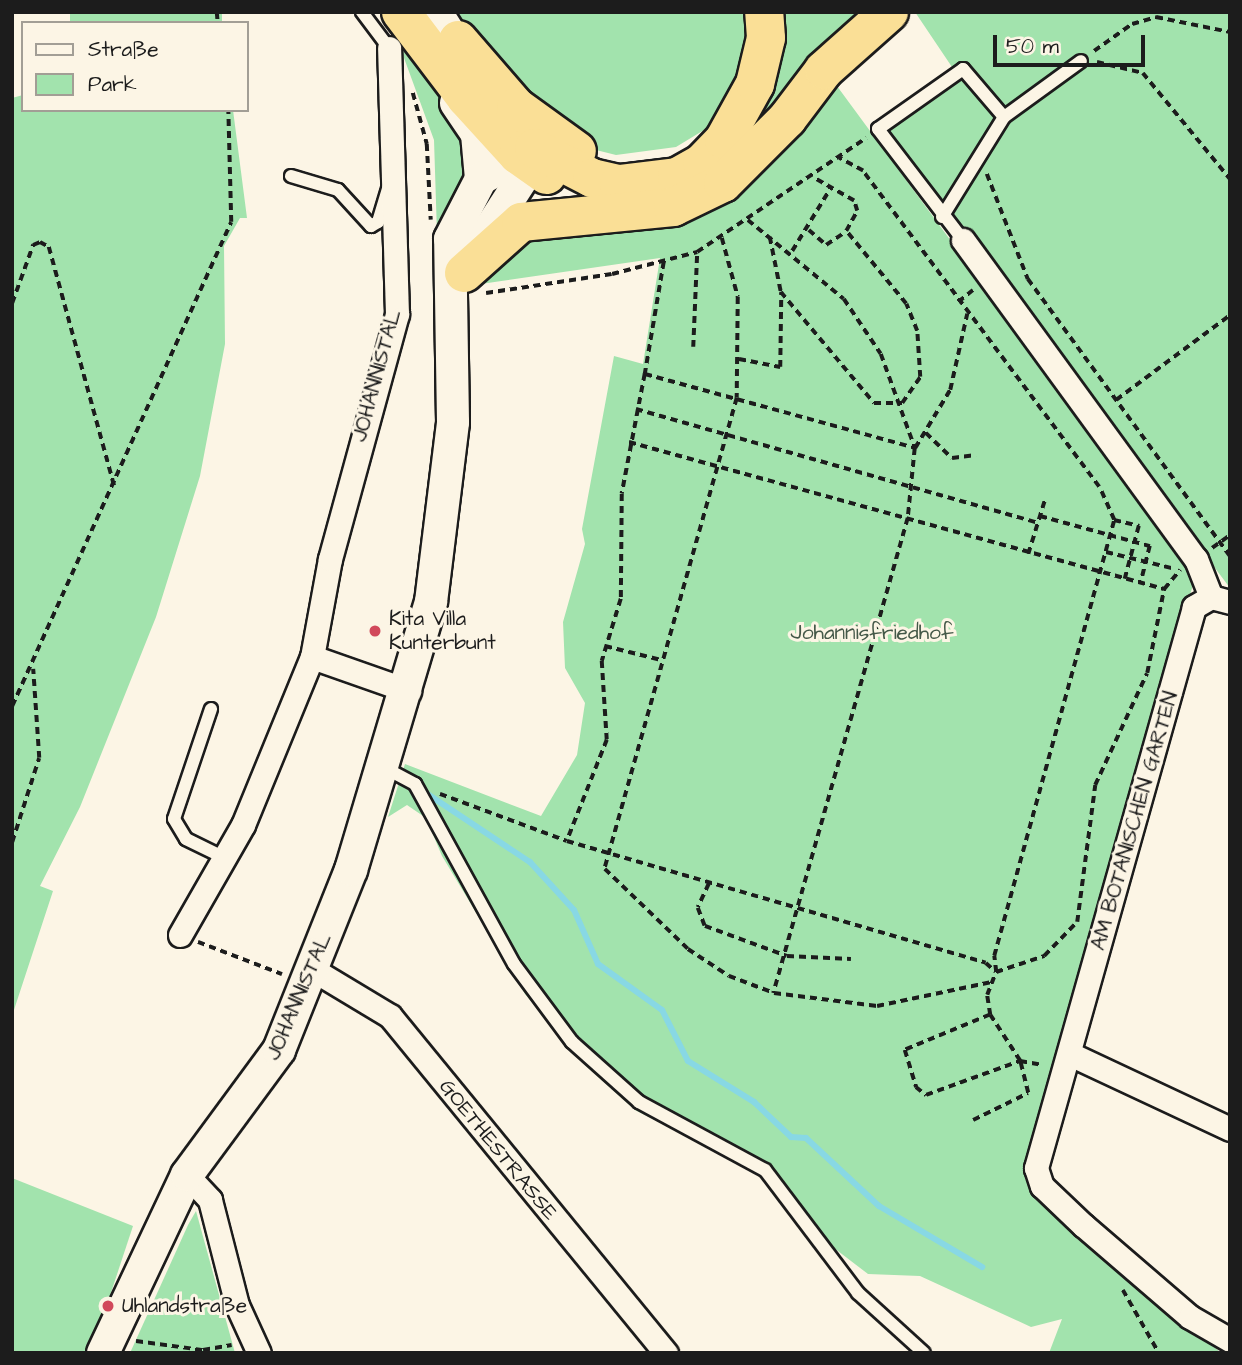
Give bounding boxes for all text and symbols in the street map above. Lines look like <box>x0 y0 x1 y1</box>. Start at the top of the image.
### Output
legend <box>21 21 248 112</box>
scale bar <box>997 21 1149 65</box>
text: 50 m <box>1006 32 1059 61</box>
text: Straße <box>88 35 159 64</box>
text: Park <box>88 70 137 99</box>
street label: JOHANNISTAL <box>347 307 407 445</box>
place label: Kita Villa Kunterbunt <box>389 606 496 656</box>
park label: Johannisfriedhof <box>791 620 953 646</box>
marker: Kita Villa Kunterbunt <box>367 623 383 639</box>
street label: AM BOTANISCHEN GARTEN <box>1086 689 1184 953</box>
street label: JOHANNISTAL <box>261 930 337 1064</box>
street label: GOETHESTRASSE <box>434 1075 562 1225</box>
place label: Uhlandstraße <box>122 1293 247 1319</box>
marker: Uhlandstraße <box>100 1298 116 1314</box>

